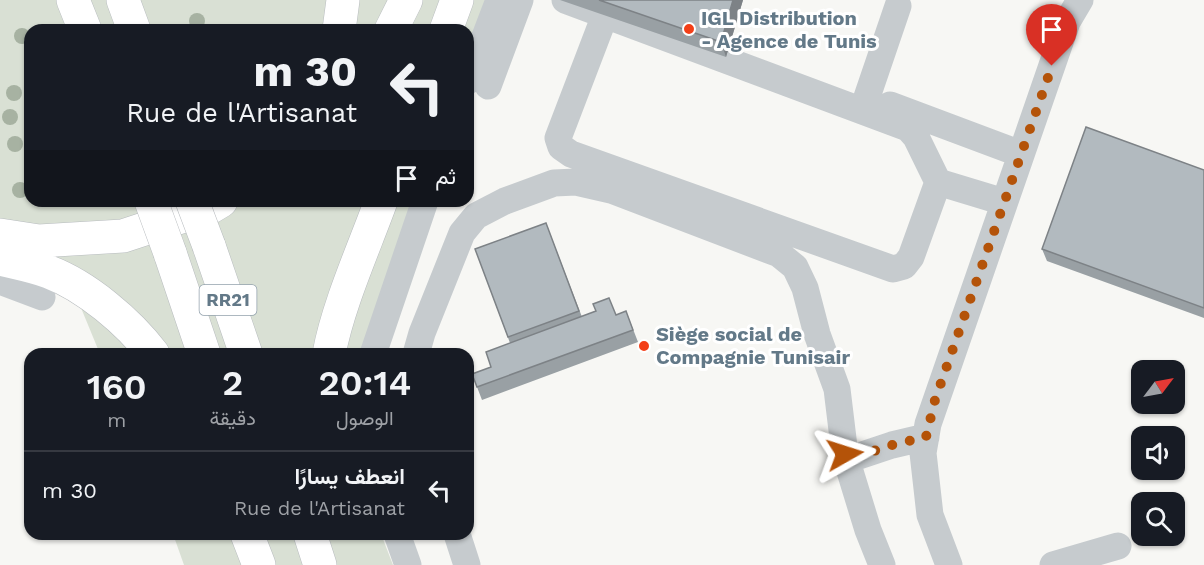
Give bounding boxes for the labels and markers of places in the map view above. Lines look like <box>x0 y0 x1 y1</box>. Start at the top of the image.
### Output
pin <box>1026 4 1077 66</box>
place label: IGL Distribution - Agence de Tunis <box>701 6 877 53</box>
marker: IGL Distribution - Agence de Tunis <box>682 22 696 36</box>
place label: Siège social de Compagnie Tunisair <box>656 322 850 369</box>
marker: Siège social de Compagnie Tunisair <box>637 339 651 353</box>

